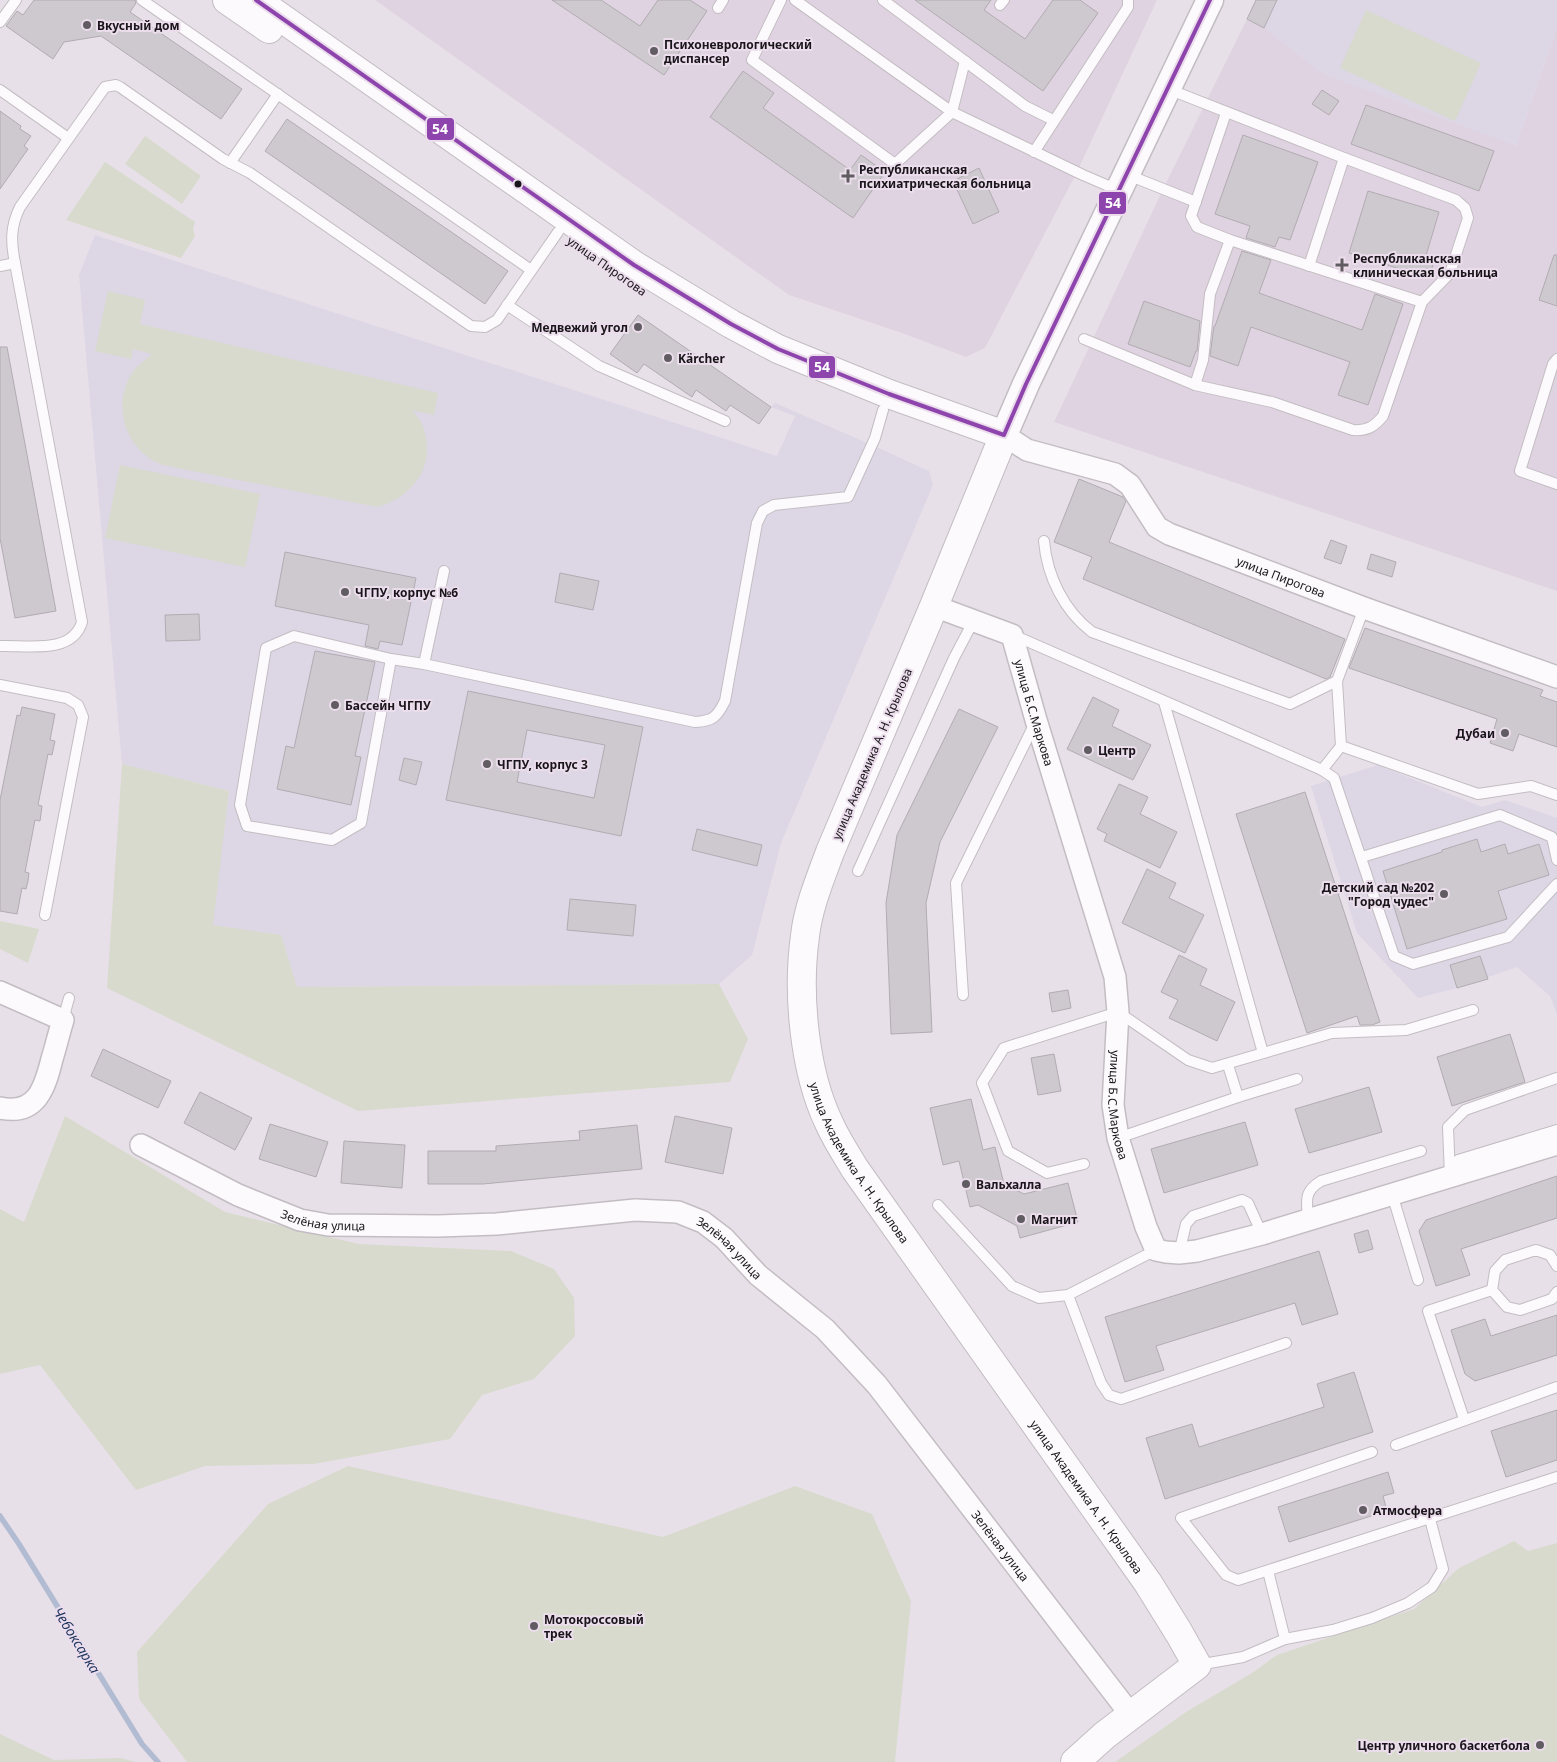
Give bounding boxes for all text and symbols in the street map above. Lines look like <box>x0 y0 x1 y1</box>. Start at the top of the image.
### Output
place label: Вкусный дом <box>97 17 180 34</box>
marker: Вкусный дом <box>81 19 93 31</box>
place label: Психоневрологический диспансер <box>664 36 812 67</box>
marker: Психоневрологический диспансер <box>648 45 660 57</box>
line badge: 54 <box>426 117 455 141</box>
text: 54 <box>432 119 448 138</box>
place label: Республиканская психиатрическая больница <box>859 161 1031 192</box>
marker: Республиканская психиатрическая больница <box>841 169 855 183</box>
unlabelled marker <box>513 179 523 189</box>
line badge: 54 <box>1098 191 1127 215</box>
text: 54 <box>1105 193 1121 212</box>
street label: улица Пирогова <box>564 232 650 300</box>
place label: Республиканская клиническая больница <box>1353 250 1498 281</box>
marker: Республиканская клиническая больница <box>1335 258 1349 272</box>
place label: Медвежий угол <box>531 319 628 336</box>
marker: Медвежий угол <box>632 321 644 333</box>
place label: Kärcher <box>678 350 725 367</box>
marker: Kärcher <box>662 352 674 364</box>
line badge: 54 <box>808 355 836 379</box>
text: 54 <box>814 357 830 376</box>
street label: улица Пирогова <box>1234 552 1328 601</box>
place label: ЧГПУ, корпус №6 <box>355 584 458 601</box>
marker: ЧГПУ, корпус №6 <box>339 586 351 598</box>
street label: улица Б.С.Маркова <box>1011 657 1058 768</box>
street label: улица Академика А. Н. Крылова <box>828 666 916 842</box>
place label: Бассейн ЧГПУ <box>345 697 431 714</box>
marker: Бассейн ЧГПУ <box>329 699 341 711</box>
place label: Дубаи <box>1456 725 1495 742</box>
marker: Дубаи <box>1499 727 1511 739</box>
place label: Центр <box>1098 742 1136 759</box>
marker: Центр <box>1082 744 1094 756</box>
place label: ЧГПУ, корпус 3 <box>497 756 588 773</box>
marker: ЧГПУ, корпус 3 <box>481 758 493 770</box>
place label: Детский сад №202 "Город чудес" <box>1322 879 1434 910</box>
marker: Детский сад №202 "Город чудес" <box>1438 888 1450 900</box>
street label: улица Б.С.Маркова <box>1104 1050 1133 1162</box>
street label: улица Академика А. Н. Крылова <box>806 1080 913 1246</box>
place label: Вальхалла <box>976 1176 1041 1193</box>
marker: Вальхалла <box>960 1178 972 1190</box>
street label: Зелёная улица <box>279 1205 365 1234</box>
place label: Магнит <box>1031 1211 1077 1228</box>
street label: Зелёная улица <box>694 1212 766 1283</box>
marker: Магнит <box>1015 1213 1027 1225</box>
street label: улица Академика А. Н. Крылова <box>1026 1416 1147 1577</box>
place label: Атмосфера <box>1373 1502 1442 1519</box>
marker: Атмосфера <box>1357 1504 1369 1516</box>
street label: Зелёная улица <box>968 1507 1033 1585</box>
water label: Чебоксарка <box>49 1603 105 1677</box>
place label: Мотокроссовый трек <box>544 1611 644 1642</box>
marker: Мотокроссовый трек <box>528 1620 540 1632</box>
place label: Центр уличного баскетбола <box>1357 1737 1530 1754</box>
marker: Центр уличного баскетбола <box>1534 1739 1546 1751</box>

